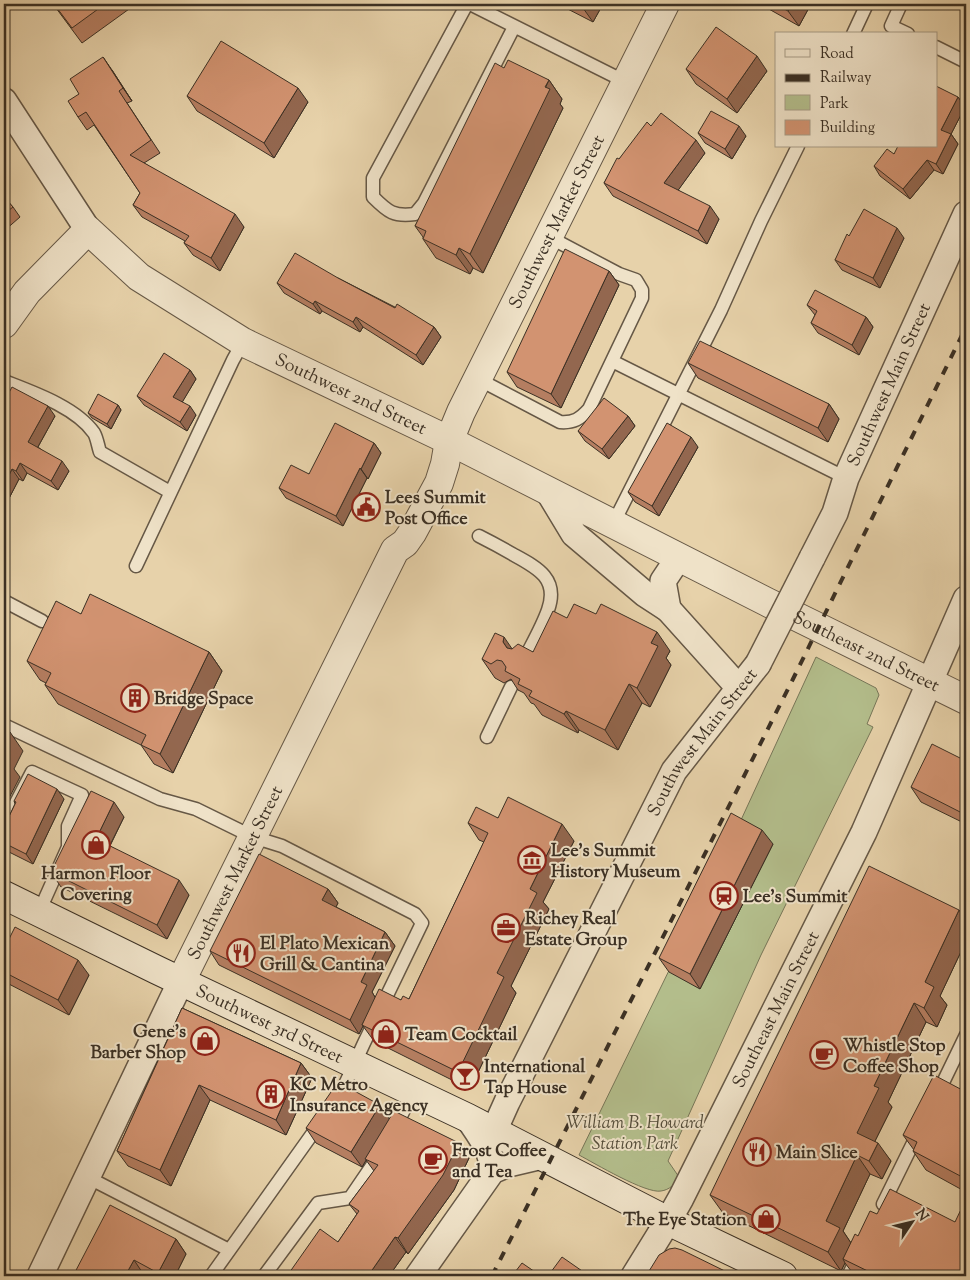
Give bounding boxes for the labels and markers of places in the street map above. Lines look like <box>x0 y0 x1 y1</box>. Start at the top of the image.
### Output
place label: Lees Summit Post Office <box>385 486 486 533</box>
public building icon: Lees Summit Post Office <box>351 492 381 522</box>
building icon: Bridge Space <box>120 683 150 713</box>
place label: Bridge Space <box>154 687 254 713</box>
shop icon: Harmon Floor Covering <box>81 830 111 860</box>
place label: Lee's Summit History Museum <box>551 839 680 886</box>
museum icon: Lee's Summit History Museum <box>517 845 547 875</box>
place label: Harmon Floor Covering <box>41 862 151 909</box>
station icon: Lee's Summit <box>709 881 739 911</box>
place label: Lee's Summit <box>743 885 848 911</box>
place label: Richey Real Estate Group <box>525 907 627 954</box>
office icon: Richey Real Estate Group <box>491 913 521 943</box>
place label: El Plato Mexican Grill & Cantina <box>260 932 390 979</box>
restaurant icon: El Plato Mexican Grill & Cantina <box>226 938 256 968</box>
shop icon: Team Cocktail <box>371 1019 401 1049</box>
place label: Gene's Barber Shop <box>90 1020 186 1067</box>
place label: Team Cocktail <box>405 1023 519 1049</box>
shop icon: Gene's Barber Shop <box>190 1026 220 1056</box>
place label: Whistle Stop Coffee Shop <box>843 1034 946 1081</box>
cafe icon: Whistle Stop Coffee Shop <box>809 1040 839 1070</box>
place label: International Tap House <box>484 1055 586 1102</box>
bar icon: International Tap House <box>450 1061 480 1091</box>
place label: KC Metro Insurance Agency <box>290 1073 428 1120</box>
building icon: KC Metro Insurance Agency <box>256 1079 286 1109</box>
restaurant icon: Main Slice <box>742 1137 772 1167</box>
place label: Frost Coffee and Tea <box>452 1139 547 1186</box>
place label: Main Slice <box>776 1141 858 1167</box>
cafe icon: Frost Coffee and Tea <box>418 1145 448 1175</box>
shop icon: The Eye Station <box>751 1204 781 1234</box>
place label: The Eye Station <box>623 1208 747 1234</box>

